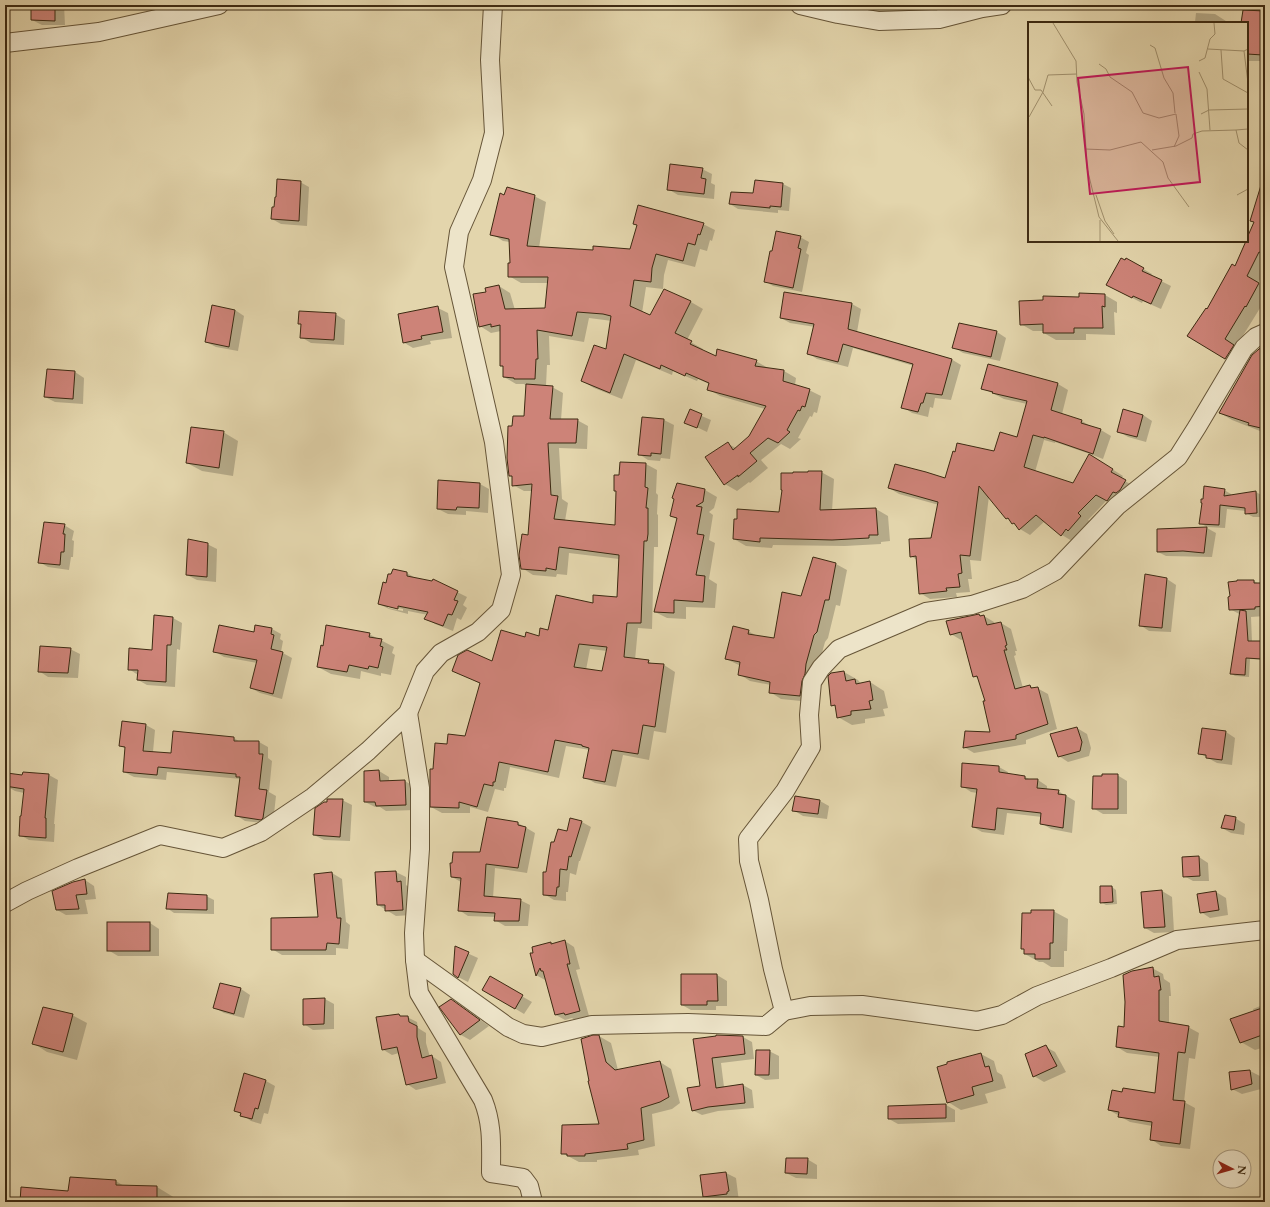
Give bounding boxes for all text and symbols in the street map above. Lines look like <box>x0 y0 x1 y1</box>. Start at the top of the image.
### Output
inset map <box>1028 22 1248 242</box>
north arrow <box>1212 1149 1252 1189</box>
text: N <box>1233 1164 1249 1176</box>

